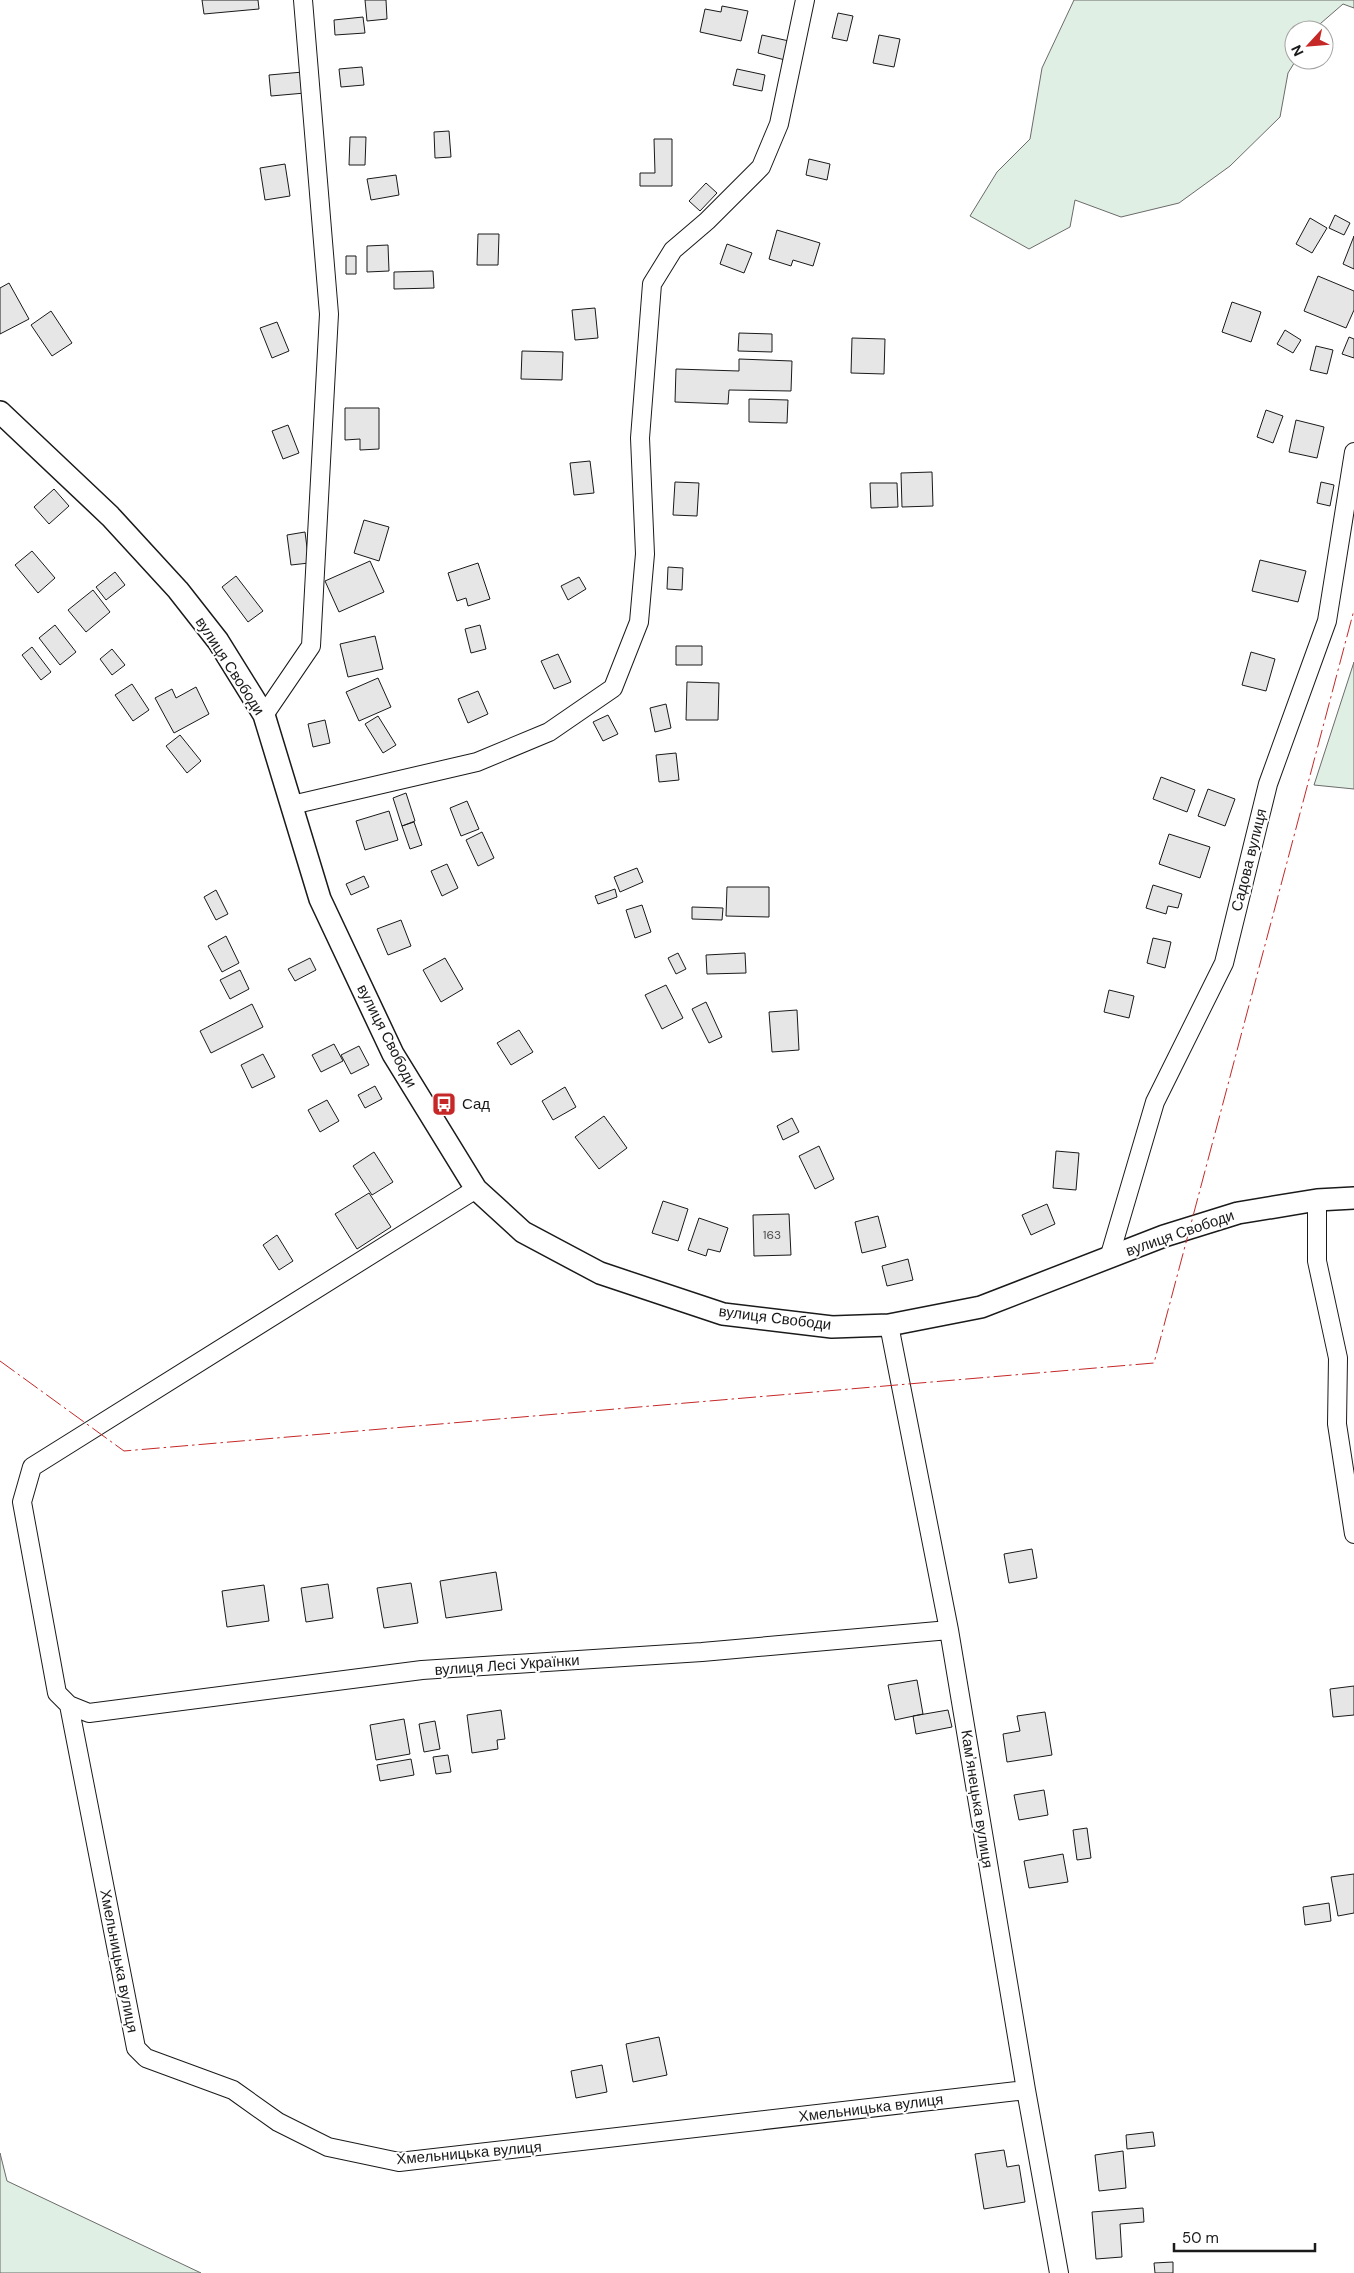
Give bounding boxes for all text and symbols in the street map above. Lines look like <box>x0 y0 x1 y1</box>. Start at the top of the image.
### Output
north arrow <box>1284 20 1334 70</box>
text: N <box>1287 42 1308 59</box>
street label: вулиця Свободи <box>191 613 269 719</box>
street label: Садова вулиця <box>1227 807 1271 913</box>
street label: вулиця Свободи <box>352 981 422 1091</box>
bus stop icon: Сад <box>431 1091 457 1117</box>
place label: Сад <box>462 1094 490 1114</box>
street label: вулиця Свободи <box>1123 1205 1237 1261</box>
house number: 163 <box>763 1227 781 1243</box>
street label: вулиця Свободи <box>718 1301 832 1335</box>
street label: вулиця Лесі Українки <box>434 1650 580 1680</box>
street label: Камʼянецька вулиця <box>956 1728 998 1870</box>
street label: Хмельницька вулиця <box>95 1888 143 2034</box>
street label: Хмельницька вулиця <box>797 2089 945 2127</box>
street label: Хмельницька вулиця <box>396 2137 542 2169</box>
scale bar <box>1174 2220 1315 2252</box>
text: 50 m <box>1182 2228 1219 2248</box>

